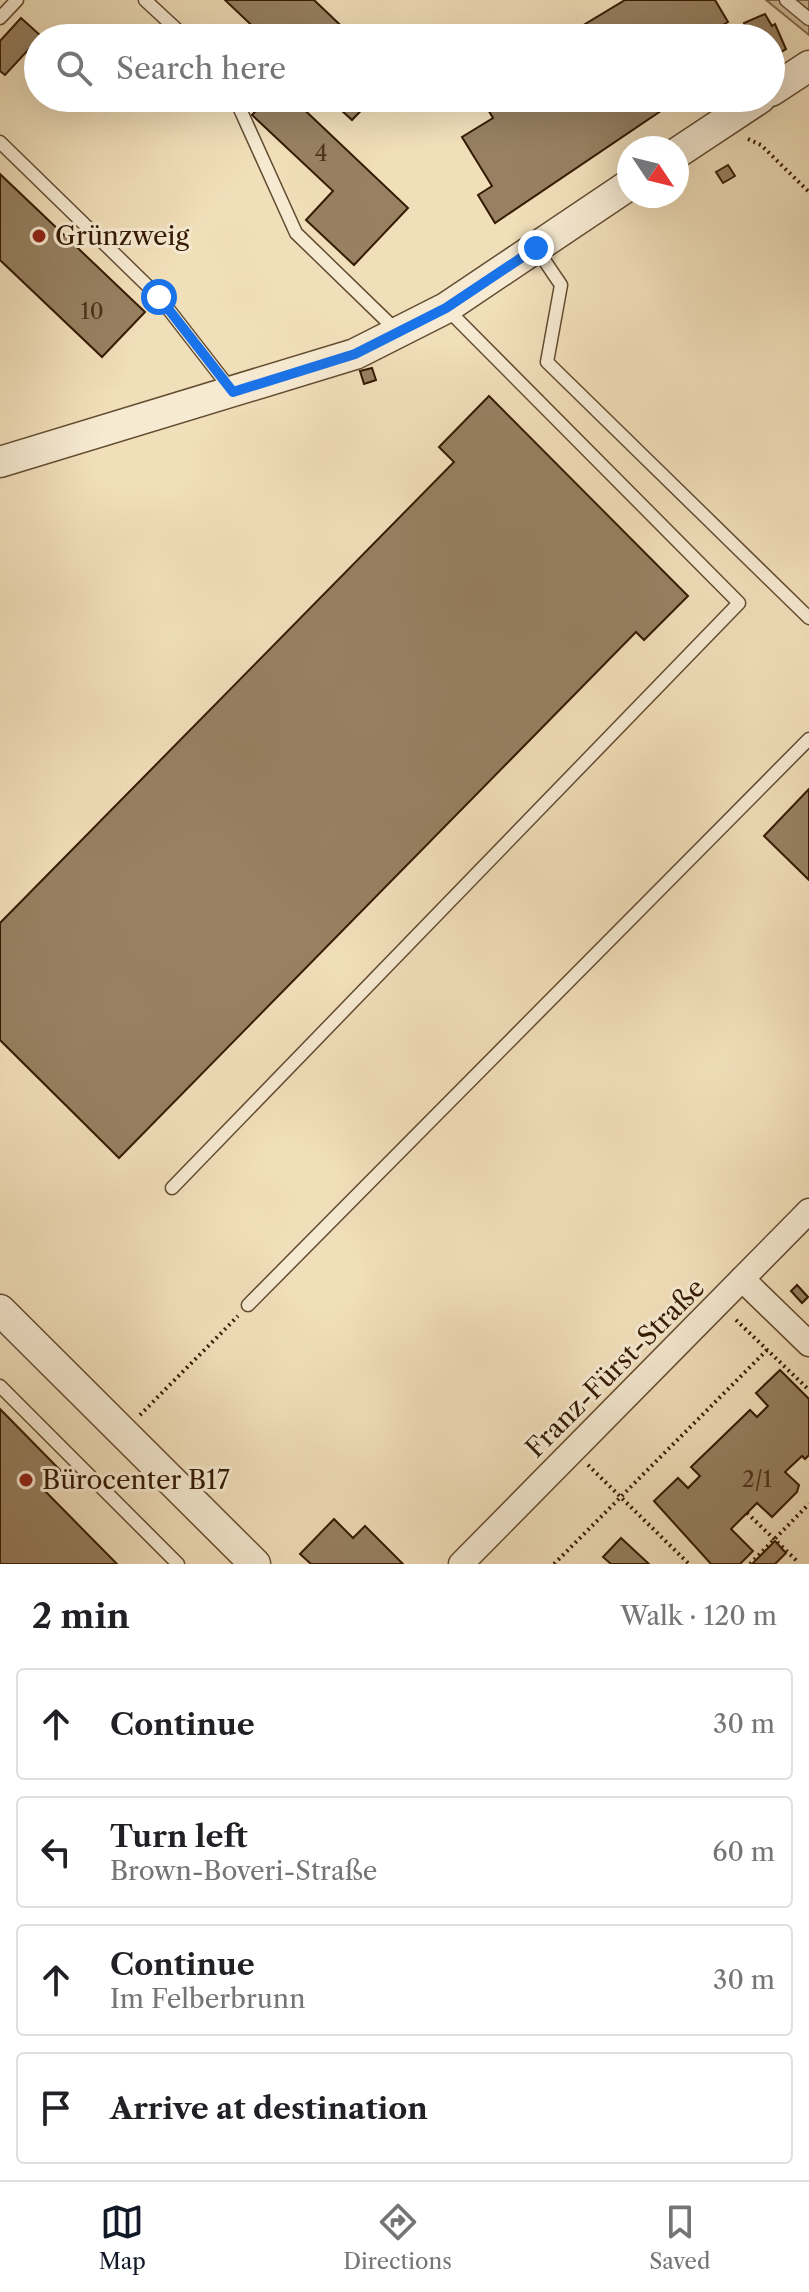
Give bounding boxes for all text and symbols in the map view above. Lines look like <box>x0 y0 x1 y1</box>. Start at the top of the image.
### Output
search box <box>24 24 785 112</box>
icon: search <box>52 46 96 90</box>
text: Search here <box>116 50 286 87</box>
north arrow <box>617 136 689 208</box>
house number: 4 <box>315 140 327 167</box>
place label: Grünzweig <box>55 220 190 252</box>
marker: Grünzweig <box>30 227 48 245</box>
route end <box>518 230 554 266</box>
route start <box>141 279 177 315</box>
house number: 10 <box>80 298 104 325</box>
street label: Franz-Fürst-Straße <box>519 1272 711 1464</box>
place label: Bürocenter B17 <box>42 1464 230 1496</box>
house number: 2/1 <box>742 1466 772 1493</box>
marker: Bürocenter B17 <box>17 1471 35 1489</box>
text: 2 min <box>32 1595 130 1637</box>
text: Walk · 120 m <box>620 1600 777 1632</box>
icon: ahead <box>34 1702 78 1746</box>
text: Continue <box>110 1706 255 1743</box>
text: 30 m <box>713 1708 775 1740</box>
text: Turn left <box>110 1818 247 1855</box>
icon: left <box>34 1830 78 1874</box>
text: 60 m <box>712 1836 775 1868</box>
text: Brown-Boveri-Straße <box>110 1855 377 1887</box>
text: Continue <box>110 1946 255 1983</box>
icon: ahead <box>34 1958 78 2002</box>
text: 30 m <box>713 1964 775 1996</box>
text: Im Felberbrunn <box>110 1983 305 2015</box>
icon: arrive <box>34 2086 78 2130</box>
text: Arrive at destination <box>110 2090 428 2127</box>
tab: Map <box>99 2200 146 2275</box>
tab: Directions <box>343 2200 452 2275</box>
tab: Saved <box>649 2200 710 2275</box>

